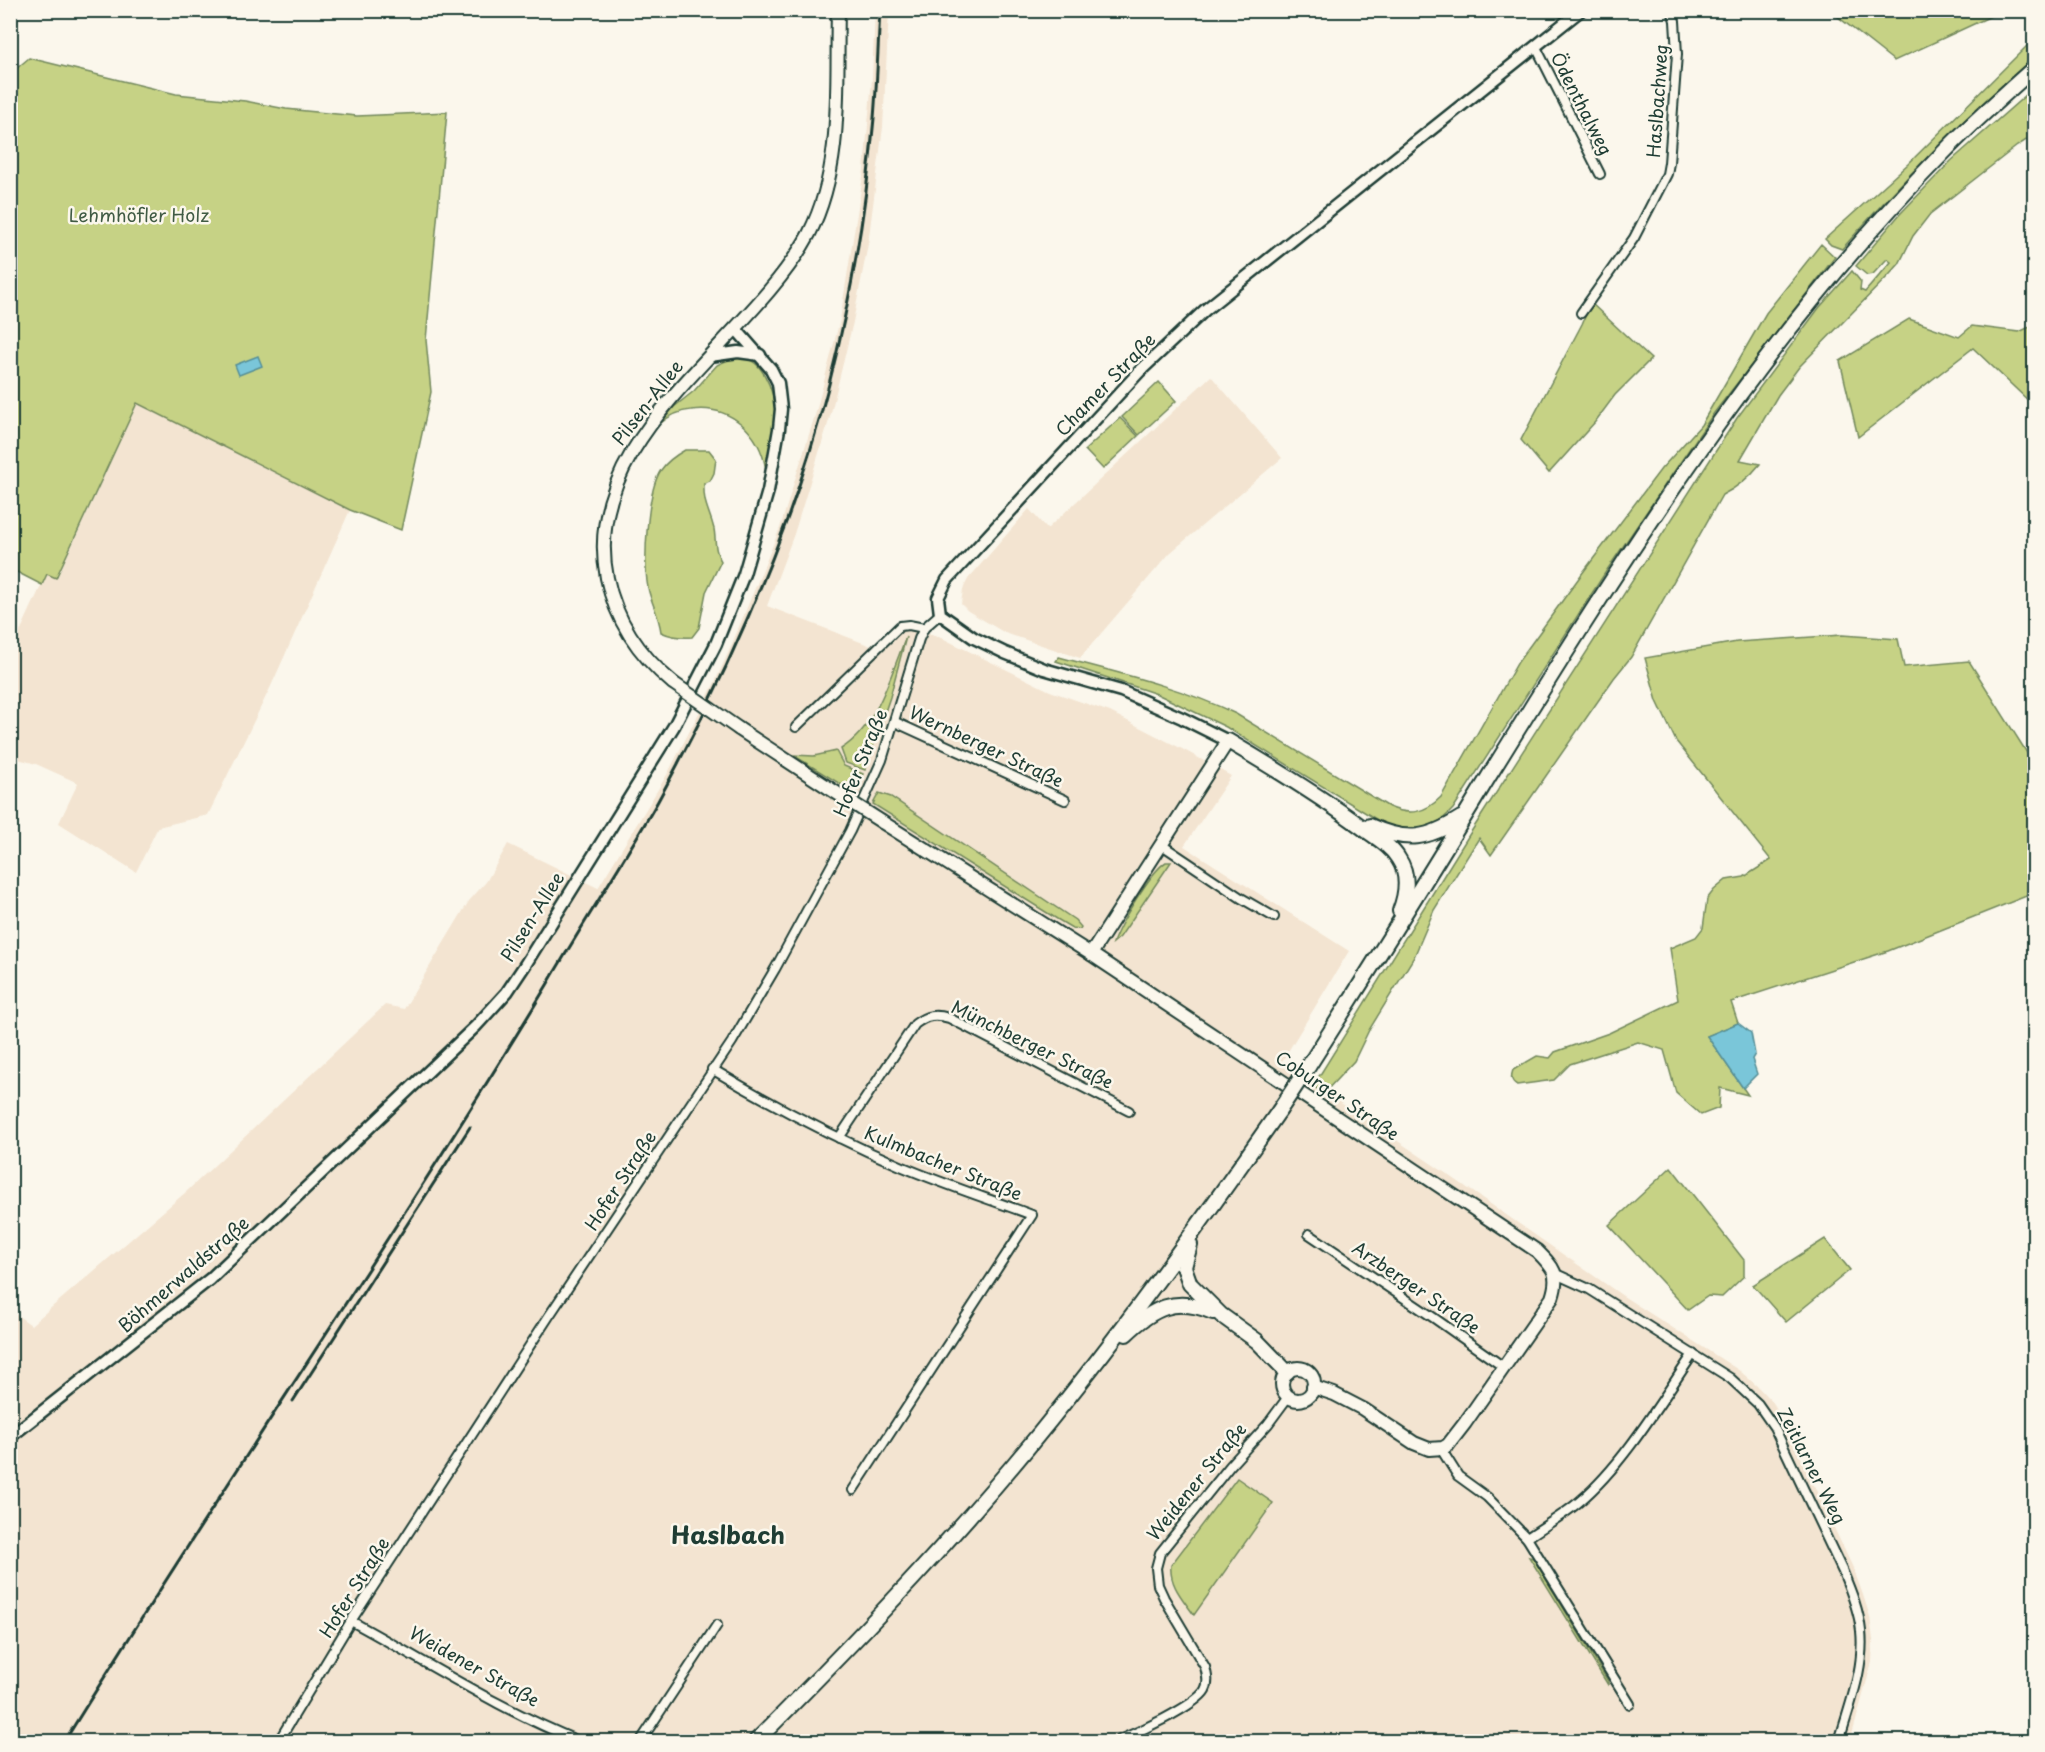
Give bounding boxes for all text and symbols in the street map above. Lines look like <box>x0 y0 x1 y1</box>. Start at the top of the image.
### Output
street label: Haslbachweg <box>1639 43 1674 159</box>
street label: Ödenthalweg <box>1545 47 1620 160</box>
park label: Lehmhöfler Holz <box>69 201 209 228</box>
street label: Chamer Straße <box>1049 326 1161 442</box>
street label: Pilsen-Allee <box>605 354 689 450</box>
street label: Wernberger Straße <box>905 698 1068 793</box>
street label: Hofer Straße <box>826 704 894 820</box>
street label: Pilsen-Allee <box>493 866 570 966</box>
street label: Münchberger Straße <box>947 993 1118 1095</box>
street label: Coburger Straße <box>1270 1043 1405 1146</box>
street label: Kulmbacher Straße <box>861 1119 1027 1207</box>
street label: Hofer Straße <box>577 1125 662 1235</box>
street label: Böhmerwaldstraße <box>112 1209 254 1338</box>
street label: Arzberger Straße <box>1347 1234 1486 1340</box>
street label: Zeitlarner Weg <box>1771 1402 1853 1528</box>
street label: Weidener Straße <box>1140 1416 1252 1546</box>
district label: Haslbach <box>671 1516 785 1552</box>
street label: Hofer Straße <box>312 1532 395 1643</box>
street label: Weidener Straße <box>405 1619 545 1713</box>

